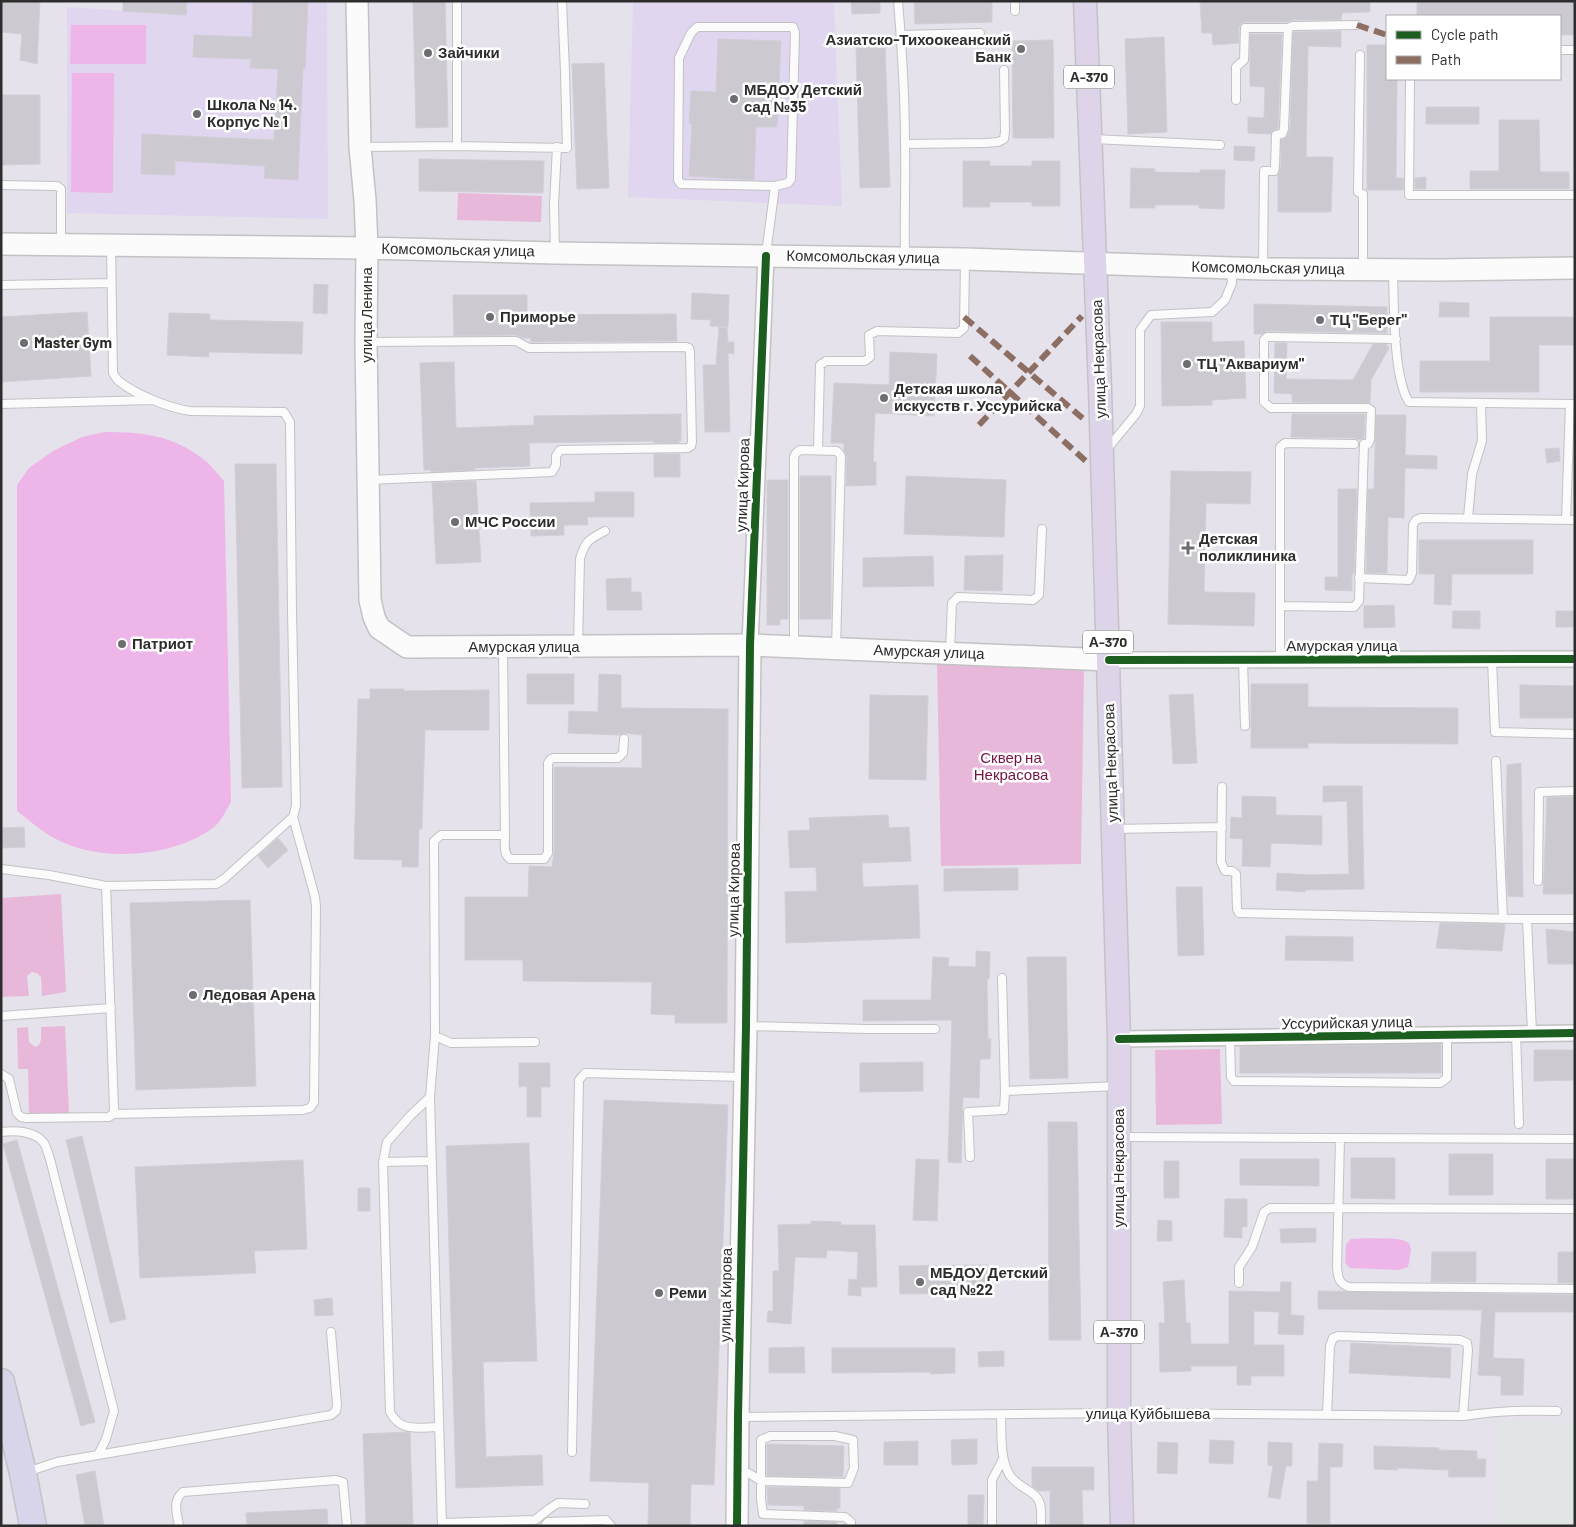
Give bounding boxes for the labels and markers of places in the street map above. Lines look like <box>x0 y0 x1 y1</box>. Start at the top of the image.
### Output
place label: Азиатско-Тихоокеанский Банк <box>825 30 1011 65</box>
place label: Зайчики <box>438 43 500 61</box>
marker: Азиатско-Тихоокеанский Банк <box>1015 43 1027 55</box>
marker: Зайчики <box>422 47 434 59</box>
place label: МБДОУ Детский сад №35 <box>744 80 862 115</box>
marker: МБДОУ Детский сад №35 <box>728 93 740 105</box>
place label: Школа № 14. Корпус № 1 <box>207 95 297 130</box>
marker: Школа № 14. Корпус № 1 <box>191 108 203 120</box>
place label: Приморье <box>500 307 576 325</box>
place label: ТЦ "Берег" <box>1330 310 1407 328</box>
marker: Приморье <box>484 311 496 323</box>
marker: ТЦ "Берег" <box>1314 314 1326 326</box>
place label: Master Gym <box>34 333 112 351</box>
marker: Master Gym <box>18 337 30 349</box>
place label: ТЦ "Аквариум" <box>1197 354 1305 372</box>
marker: ТЦ "Аквариум" <box>1181 358 1193 370</box>
place label: Детская школа искусств г. Уссурийска <box>894 379 1062 414</box>
marker: Детская школа искусств г. Уссурийска <box>878 392 890 404</box>
place label: МЧС России <box>465 512 556 530</box>
marker: МЧС России <box>449 516 461 528</box>
place label: Детская поликлиника <box>1199 529 1297 564</box>
marker: Детская поликлиника <box>1181 541 1195 555</box>
place label: Патриот <box>132 634 193 652</box>
marker: Патриот <box>116 638 128 650</box>
place label: Ледовая Арена <box>203 985 316 1003</box>
marker: Ледовая Арена <box>187 989 199 1001</box>
place label: МБДОУ Детский сад №22 <box>930 1263 1048 1298</box>
marker: МБДОУ Детский сад №22 <box>914 1276 926 1288</box>
place label: Реми <box>669 1283 707 1301</box>
marker: Реми <box>653 1287 665 1299</box>

